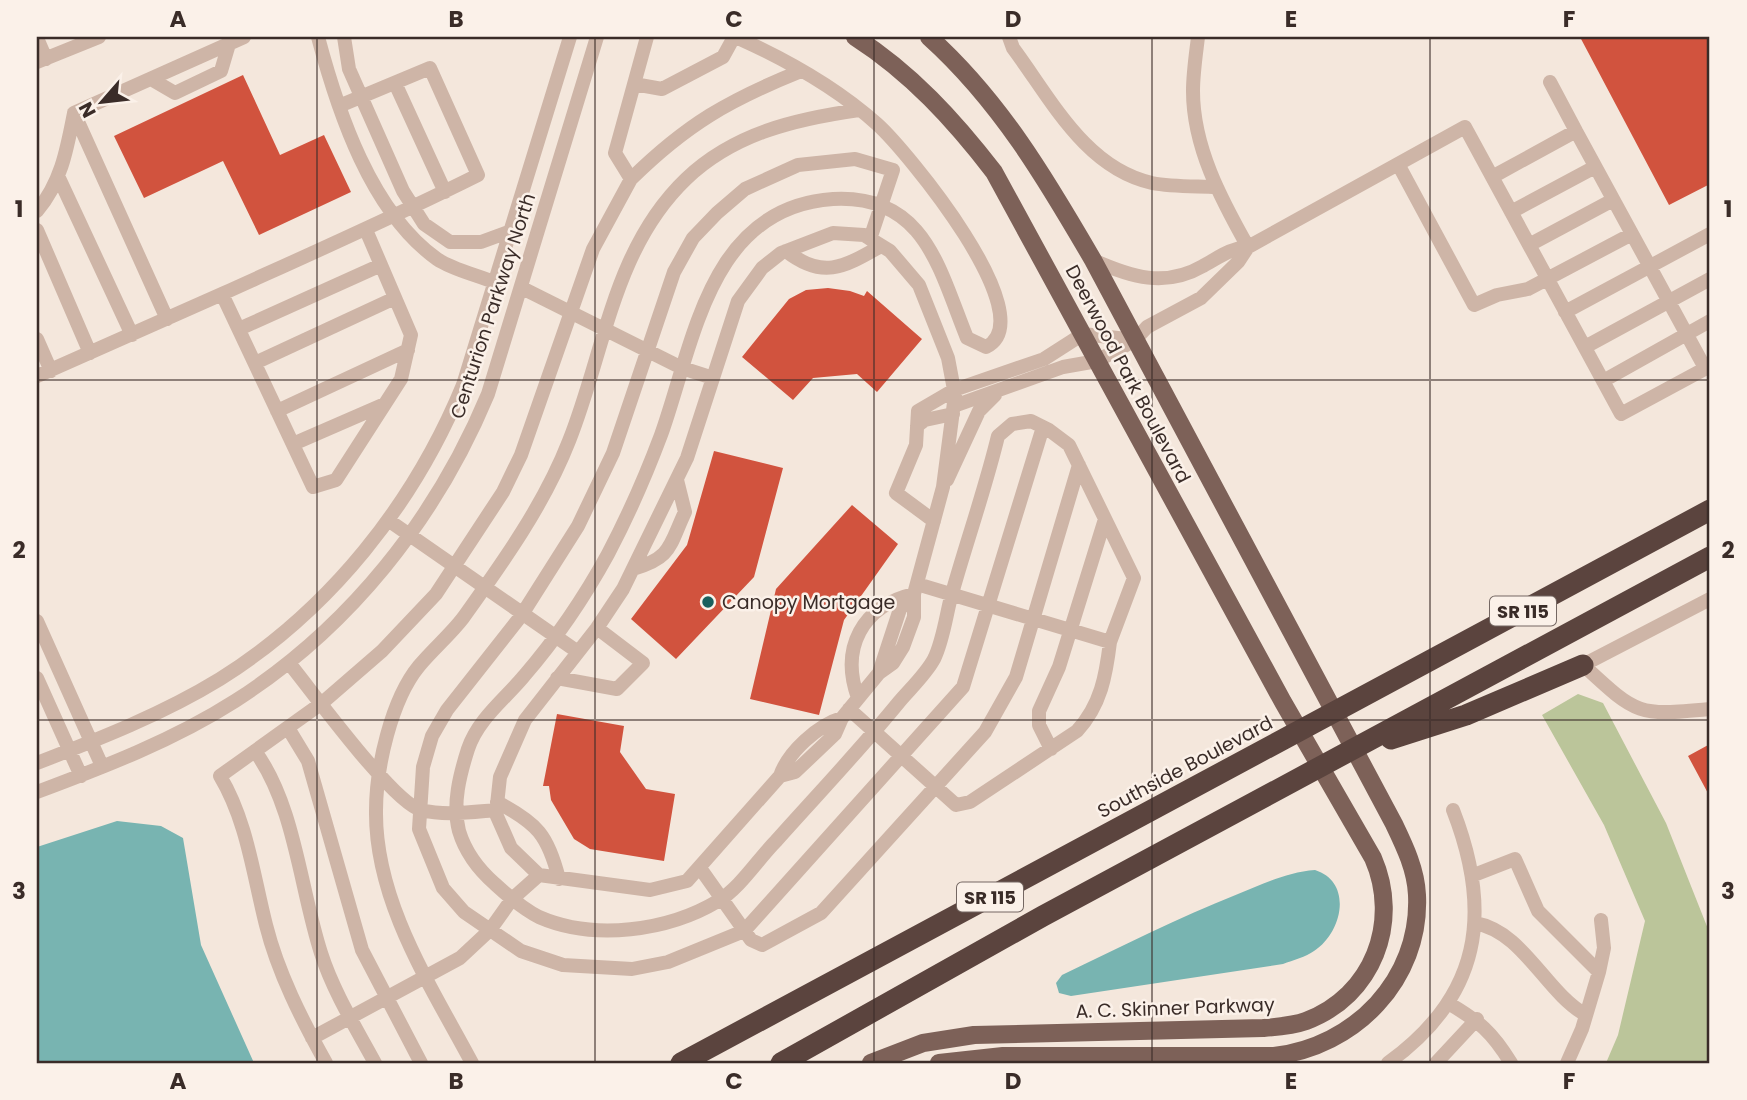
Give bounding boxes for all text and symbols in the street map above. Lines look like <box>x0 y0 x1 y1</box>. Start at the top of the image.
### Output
text: A <box>170 3 187 35</box>
text: B <box>448 3 464 35</box>
text: C <box>725 3 743 35</box>
text: D <box>1005 3 1021 35</box>
text: E <box>1285 3 1297 35</box>
text: F <box>1563 3 1575 35</box>
north arrow <box>66 66 136 136</box>
text: N <box>72 97 103 122</box>
street label: Centurion Parkway North <box>444 190 542 422</box>
text: 1 <box>15 193 23 225</box>
text: 1 <box>1724 193 1732 225</box>
street label: Deerwood Park Boulevard <box>1059 260 1197 488</box>
text: 2 <box>12 534 26 566</box>
text: 2 <box>1721 534 1735 566</box>
place label: Canopy Mortgage <box>722 589 895 616</box>
marker: Canopy Mortgage <box>700 594 716 610</box>
road number: SR 115 <box>1490 596 1556 626</box>
street label: Southside Boulevard <box>1093 709 1277 825</box>
text: 3 <box>12 875 26 907</box>
text: 3 <box>1721 875 1735 907</box>
road number: SR 115 <box>957 882 1023 912</box>
street label: A. C. Skinner Parkway <box>1075 991 1275 1025</box>
text: A <box>170 1065 187 1097</box>
text: B <box>448 1065 464 1097</box>
text: C <box>725 1065 743 1097</box>
text: D <box>1005 1065 1021 1097</box>
text: E <box>1285 1065 1297 1097</box>
text: F <box>1563 1065 1575 1097</box>

